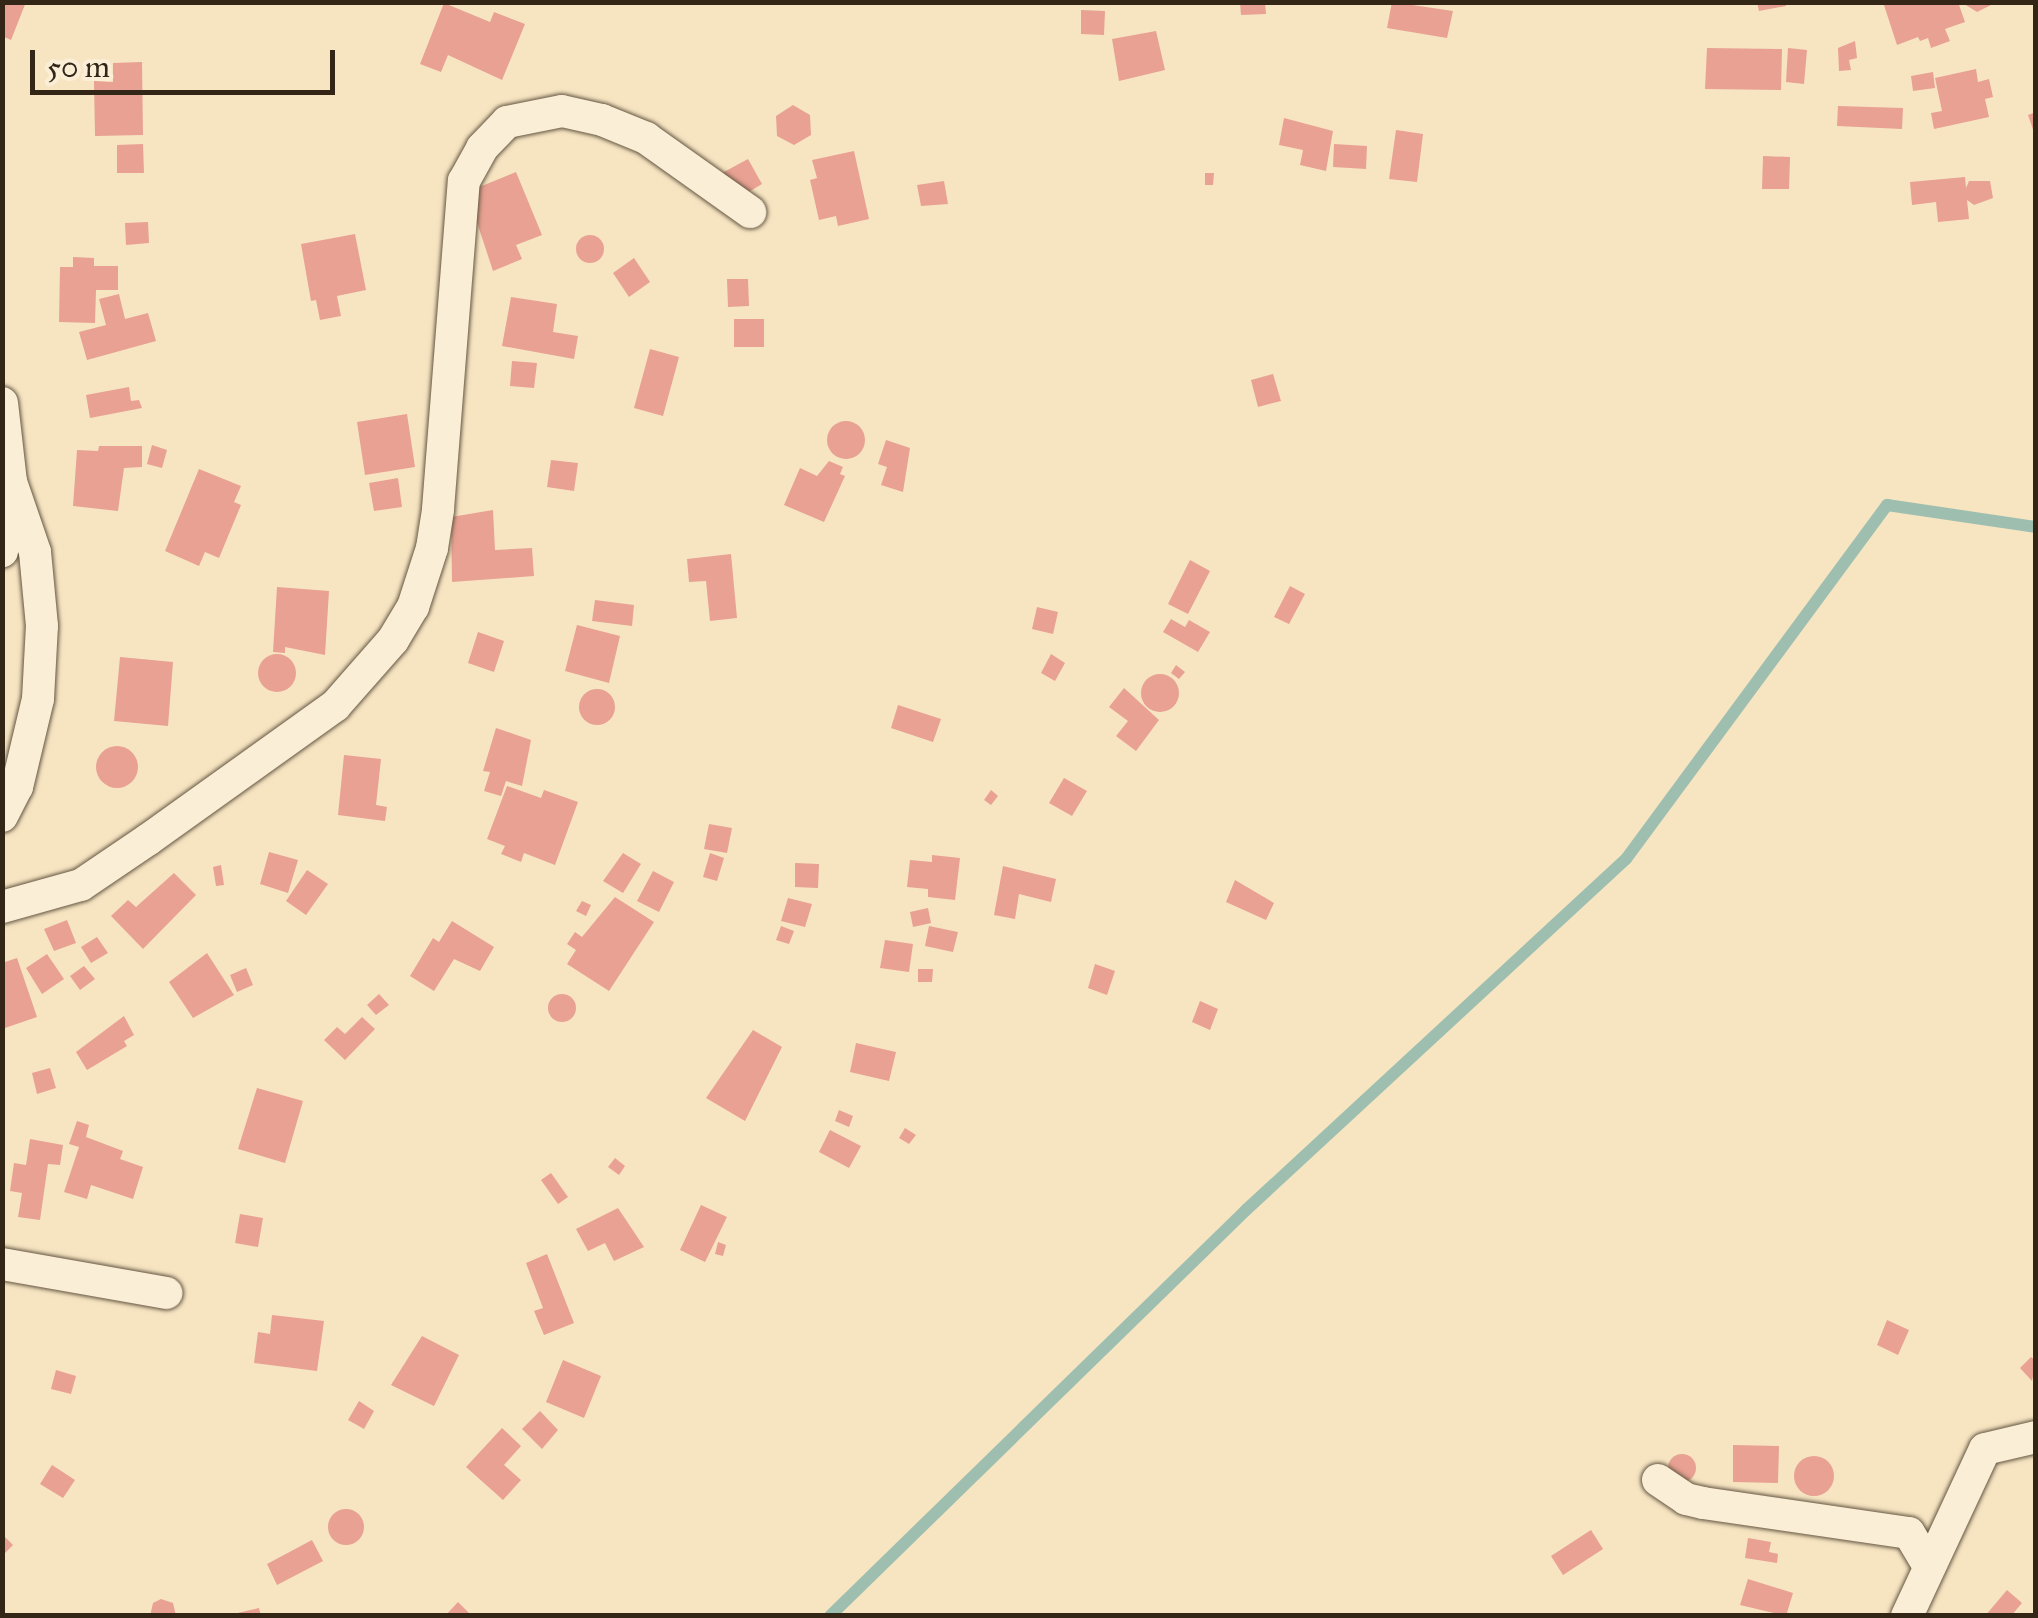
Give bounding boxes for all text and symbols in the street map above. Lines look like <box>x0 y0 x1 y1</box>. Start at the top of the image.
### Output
scale bar <box>35 30 340 92</box>
text: 50 m <box>47 49 110 85</box>

